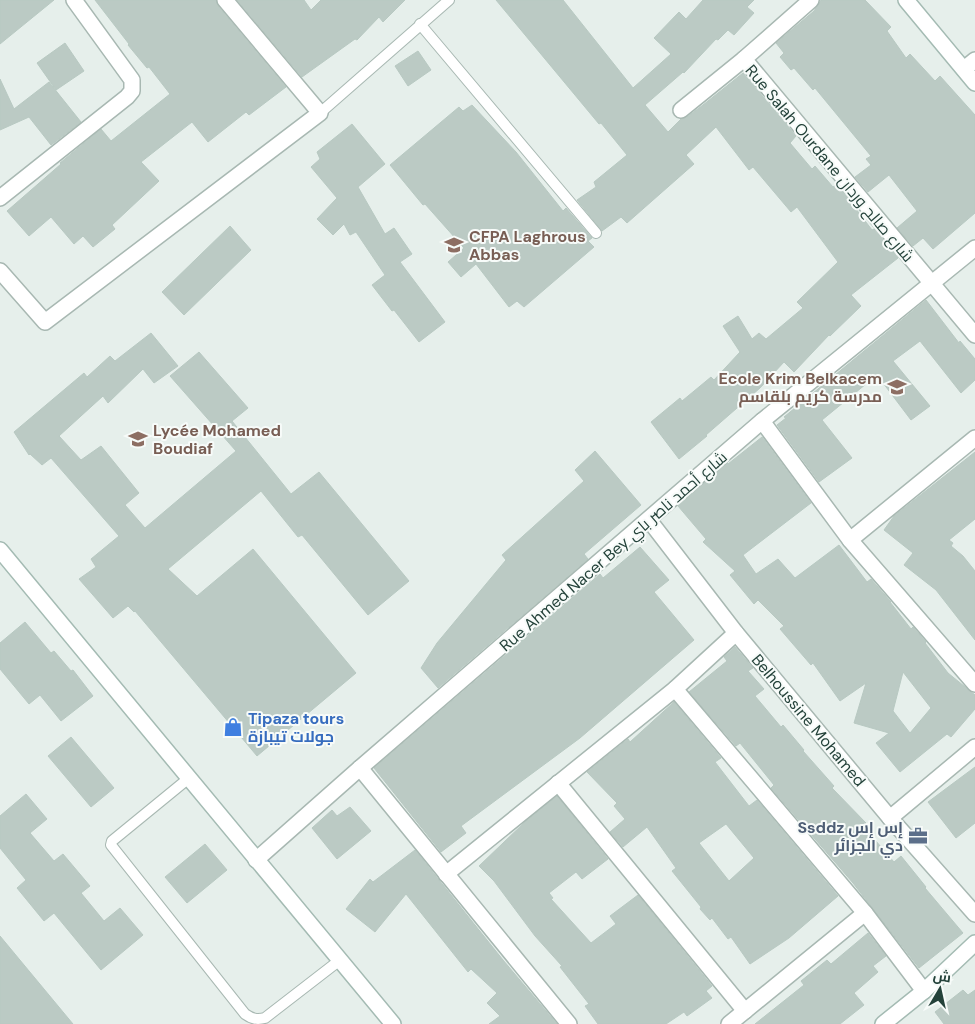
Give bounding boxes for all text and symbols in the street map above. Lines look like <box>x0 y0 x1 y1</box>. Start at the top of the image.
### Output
street label: Rue Salah Ourdane شارع صالح وردان <box>740 60 919 267</box>
place label: CFPA Laghrous Abbas <box>469 226 586 265</box>
school or university icon: CFPA Laghrous Abbas <box>443 234 465 256</box>
place label: Ecole Krim Belkacem مدرسة كريم بلقاسم <box>719 368 882 408</box>
school or university icon: Ecole Krim Belkacem مدرسة كريم بلقاسم <box>886 376 908 398</box>
place label: Lycée Mohamed Boudiaf <box>153 420 281 459</box>
school or university icon: Lycée Mohamed Boudiaf <box>127 428 149 450</box>
street label: Rue Ahmed Nacer Bey شارع أحمد ناصر باي <box>495 447 734 658</box>
street label: Belhoussine Mohamed <box>747 650 870 791</box>
place label: Tipaza tours جولات تيبازة <box>248 708 344 747</box>
shop icon: Tipaza tours جولات تيبازة <box>222 716 244 738</box>
place label: Ssddz إس إس دي الجزائر <box>797 817 903 858</box>
office icon: Ssddz إس إس دي الجزائر <box>907 825 929 847</box>
north arrow <box>915 964 965 1014</box>
text: ش <box>932 966 952 986</box>

